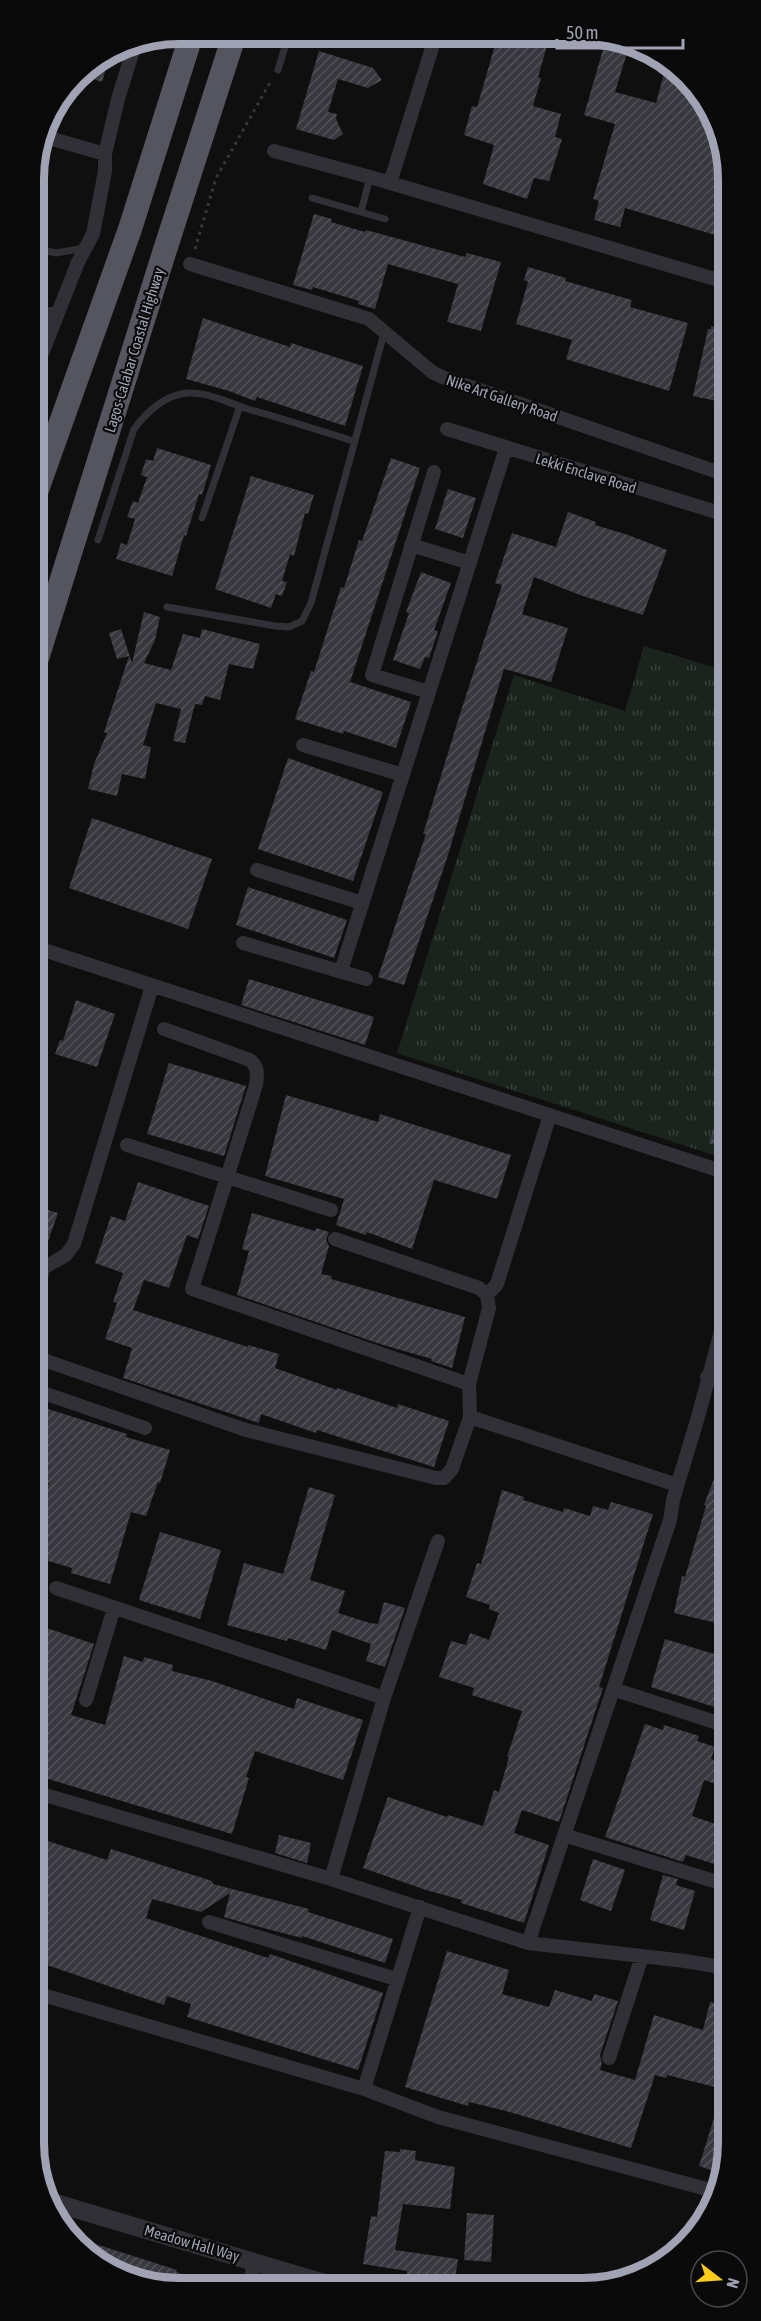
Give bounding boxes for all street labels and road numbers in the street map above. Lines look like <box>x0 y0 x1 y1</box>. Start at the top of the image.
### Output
street label: Lagos-Calabar Coastal Highway <box>101 266 167 434</box>
street label: Nike Art Gallery Road <box>444 371 560 425</box>
street label: Lekki Enclave Road <box>534 450 638 496</box>
street label: Meadow Hall Way <box>142 2221 242 2265</box>

